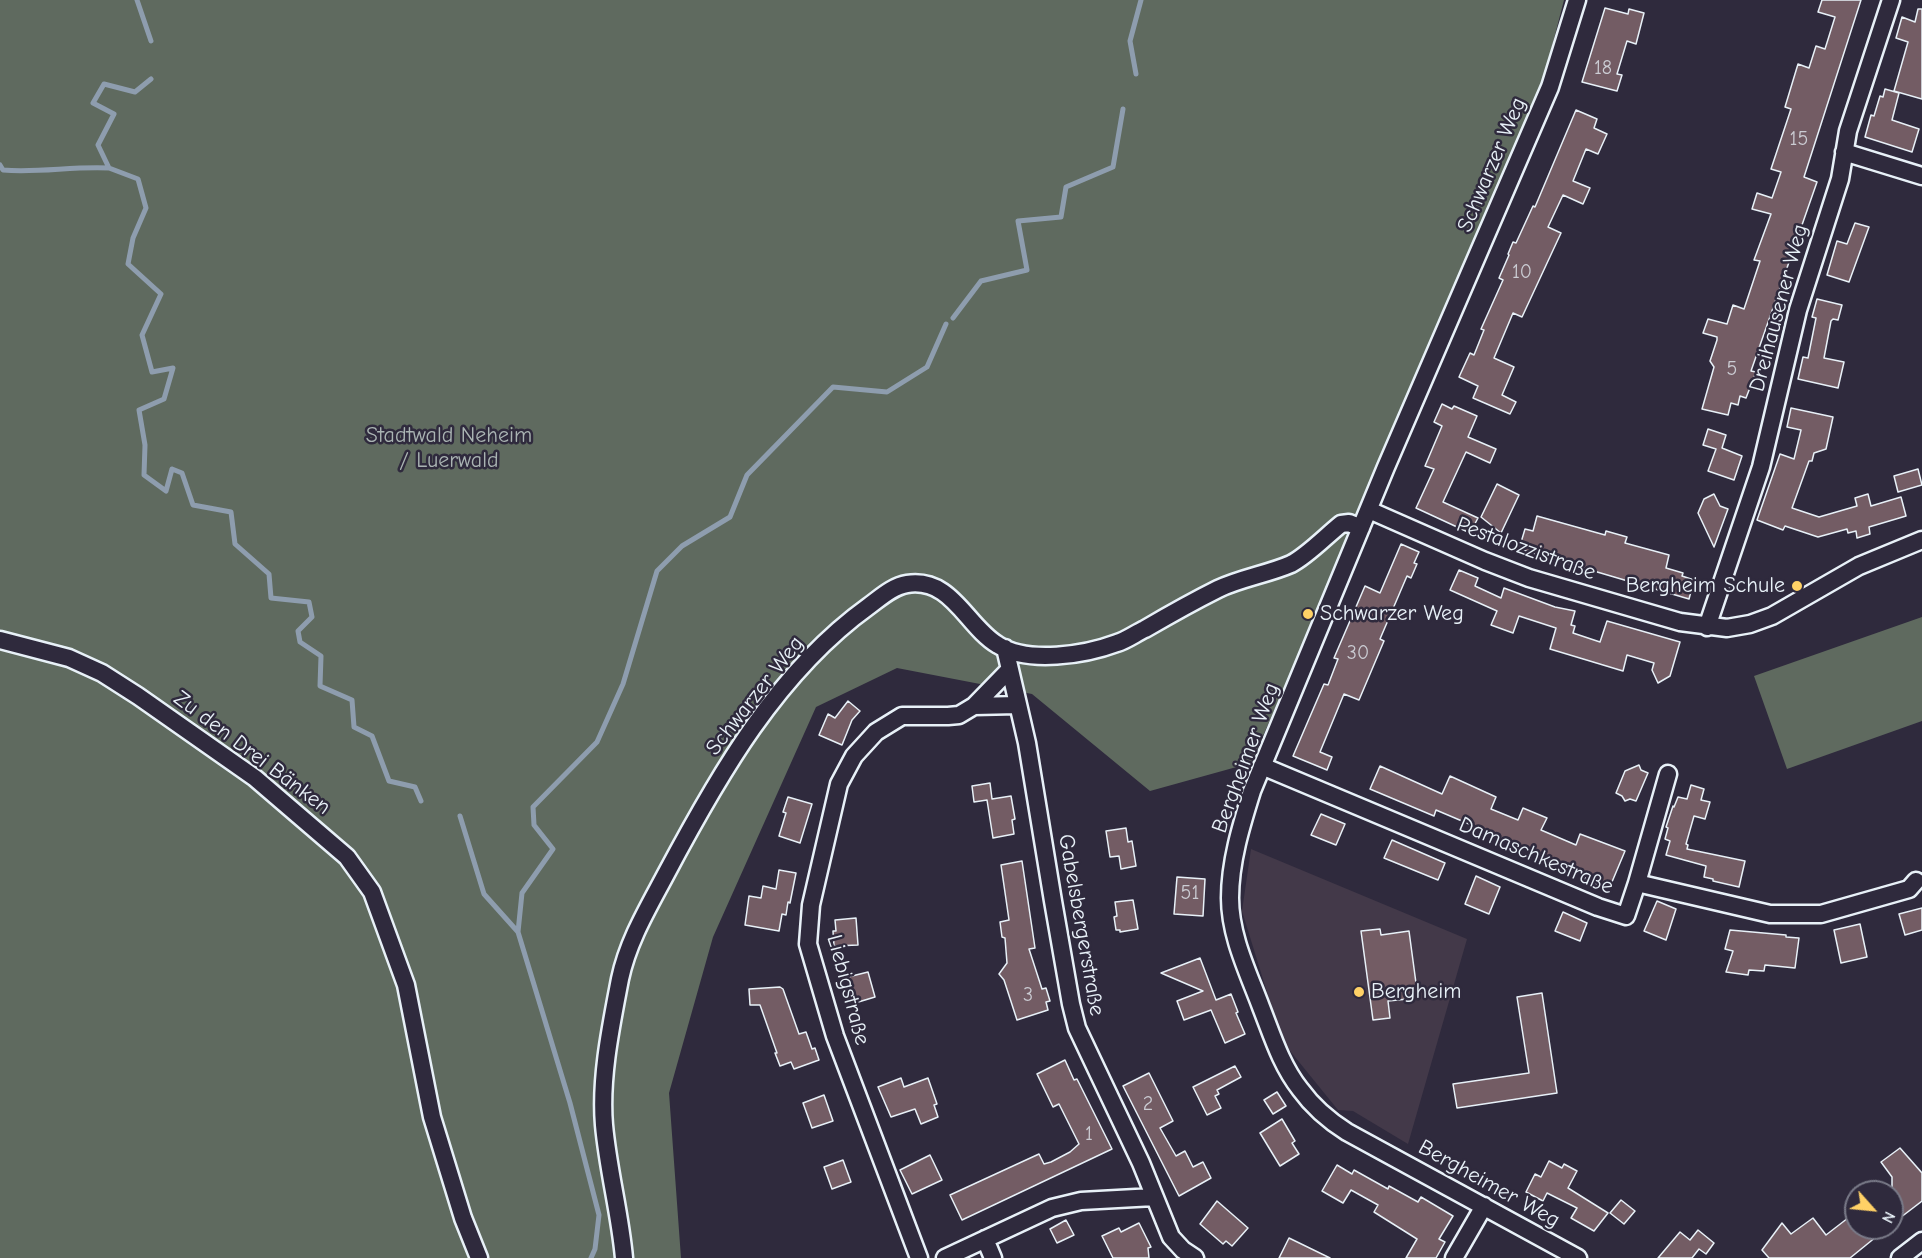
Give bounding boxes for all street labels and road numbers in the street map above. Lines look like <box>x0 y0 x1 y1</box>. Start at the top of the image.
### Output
street label: Schwarzer Weg <box>1452 94 1532 236</box>
street label: Dreihausener Weg <box>1744 221 1814 395</box>
street label: Pestalozzistraße <box>1453 512 1599 586</box>
street label: Schwarzer Weg <box>700 631 810 761</box>
street label: Bergheimer Weg <box>1207 679 1285 837</box>
street label: Zu den Drei Bänken <box>168 685 336 821</box>
street label: Damaschkestraße <box>1455 812 1617 900</box>
street label: Gabelsbergerstraße <box>1052 832 1110 1018</box>
street label: Liebigstraße <box>821 932 875 1048</box>
street label: Bergheimer Weg <box>1414 1134 1564 1234</box>

